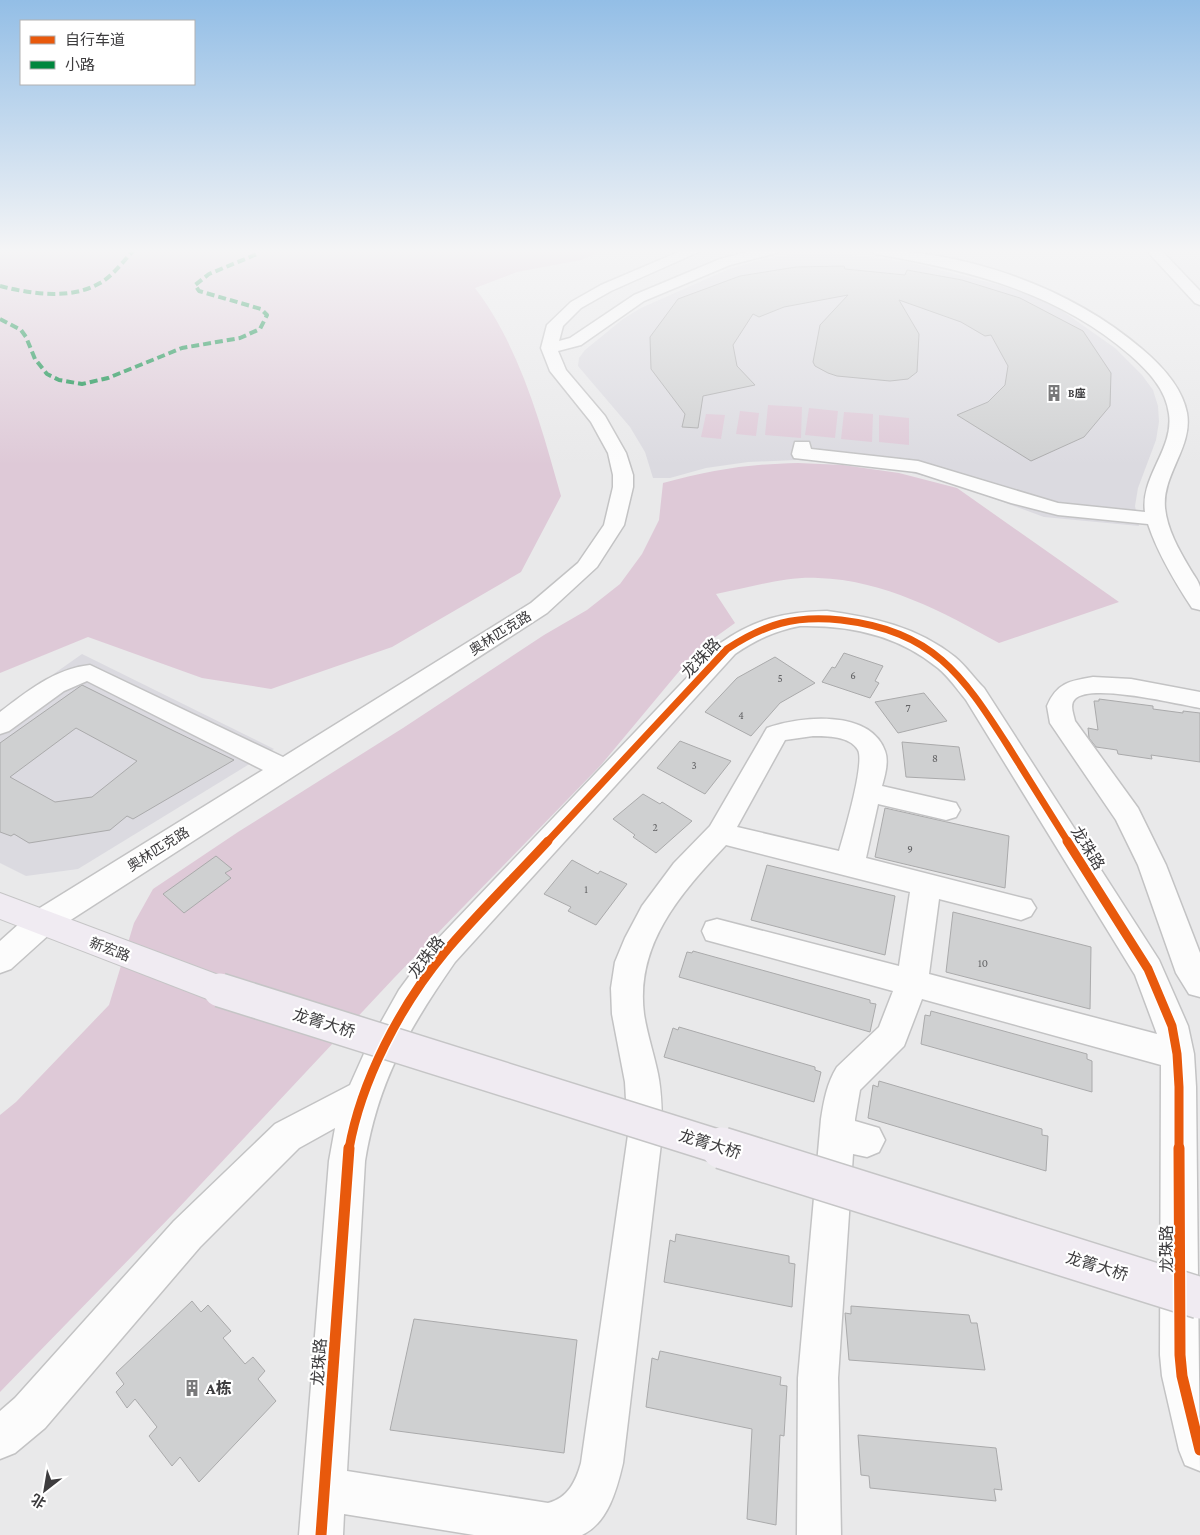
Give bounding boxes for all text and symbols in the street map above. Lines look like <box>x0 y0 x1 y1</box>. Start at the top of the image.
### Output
legend <box>20 20 195 85</box>
text: 自行车道 <box>65 32 125 48</box>
text: 小路 <box>65 57 95 73</box>
building icon: B座 <box>1044 383 1064 403</box>
place label: B座 <box>1068 387 1085 399</box>
street label: 奥林匹克路 <box>466 608 534 658</box>
street label: 龙珠路 <box>678 635 724 681</box>
house number: 6 <box>850 669 856 681</box>
house number: 5 <box>777 672 783 684</box>
house number: 7 <box>905 702 911 714</box>
house number: 4 <box>738 709 744 721</box>
house number: 8 <box>932 752 938 764</box>
house number: 3 <box>691 759 697 771</box>
house number: 2 <box>652 821 658 833</box>
street label: 龙珠路 <box>1068 823 1108 873</box>
street label: 奥林匹克路 <box>124 824 192 874</box>
house number: 9 <box>907 843 913 855</box>
house number: 1 <box>584 883 588 895</box>
street label: 龙珠路 <box>405 933 447 981</box>
street label: 新宏路 <box>88 934 132 964</box>
house number: 10 <box>978 957 988 969</box>
street label: 龙箐大桥 <box>291 1005 357 1040</box>
street label: 龙箐大桥 <box>677 1126 743 1161</box>
street label: 龙珠路 <box>1158 1225 1175 1273</box>
street label: 龙箐大桥 <box>1064 1248 1130 1283</box>
street label: 龙珠路 <box>309 1337 329 1387</box>
building icon: A栋 <box>182 1378 202 1398</box>
place label: A栋 <box>205 1379 232 1397</box>
north arrow <box>20 1465 70 1515</box>
text: 北 <box>28 1491 48 1512</box>

